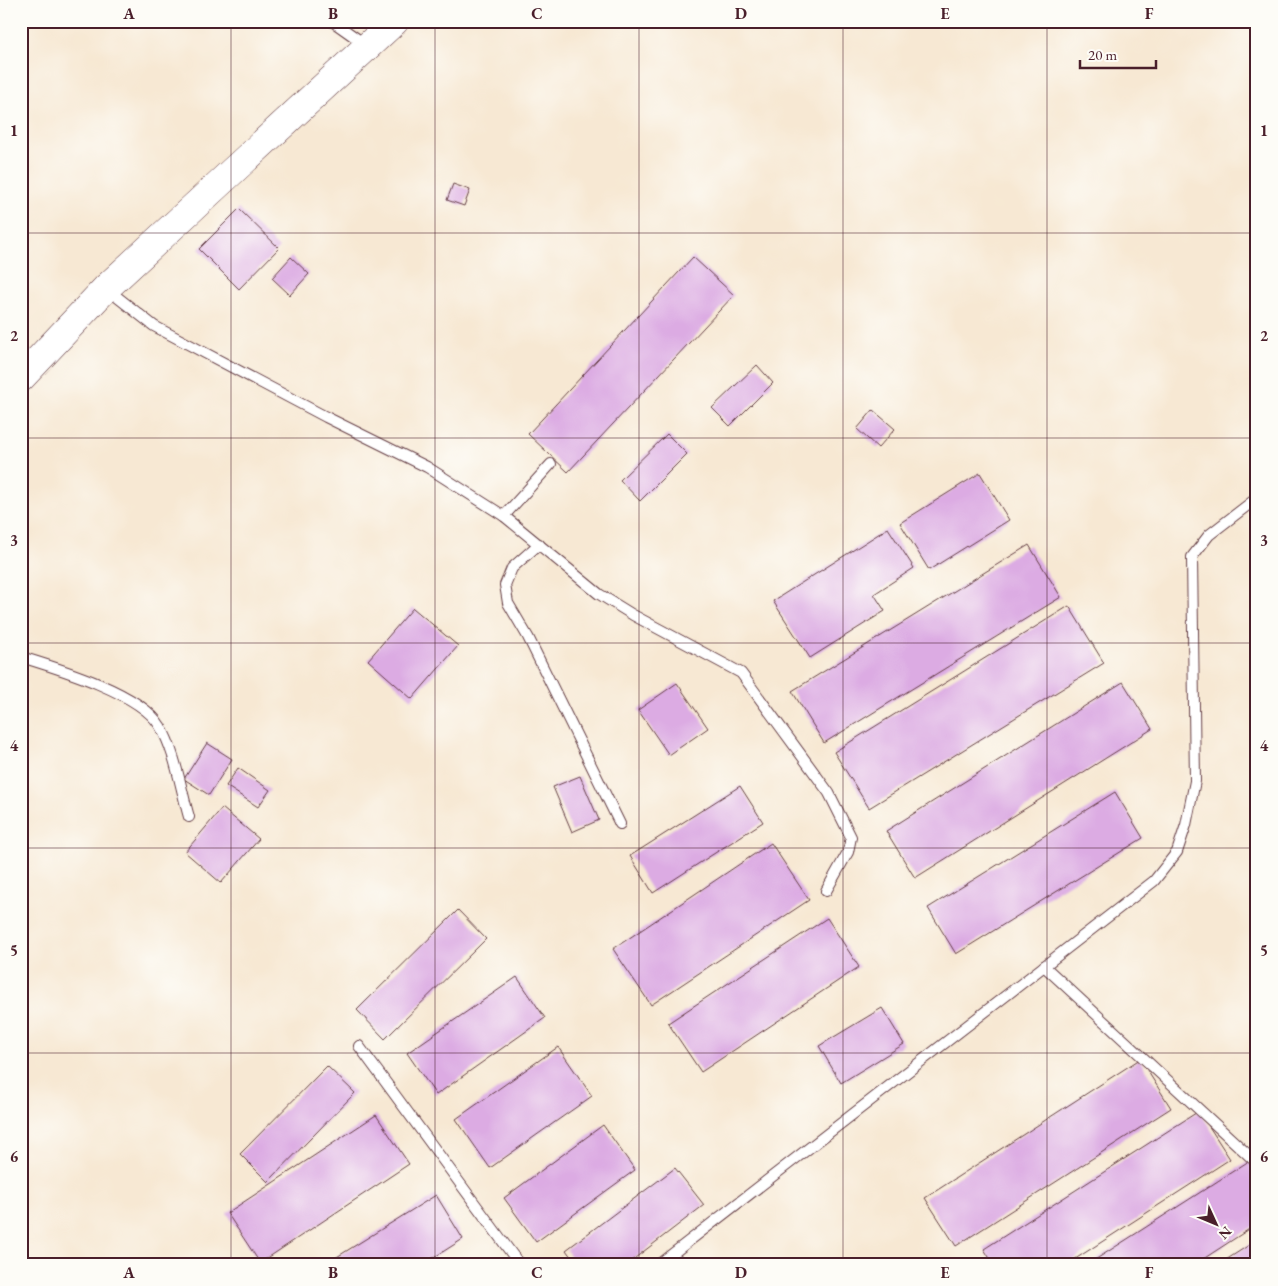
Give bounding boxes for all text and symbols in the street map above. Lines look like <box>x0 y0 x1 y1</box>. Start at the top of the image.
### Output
text: A <box>122 3 135 24</box>
text: B <box>328 3 338 24</box>
text: C <box>531 3 543 24</box>
text: D <box>735 3 747 24</box>
text: E <box>940 3 950 24</box>
text: F <box>1145 3 1154 24</box>
scale bar <box>1080 38 1157 70</box>
text: 20 m <box>1088 45 1117 64</box>
text: 1 <box>10 120 18 141</box>
text: 1 <box>1260 120 1268 141</box>
text: 2 <box>10 325 19 346</box>
text: 2 <box>1260 325 1269 346</box>
text: 3 <box>10 530 18 551</box>
text: 3 <box>1260 530 1268 551</box>
text: 4 <box>10 735 19 756</box>
text: 4 <box>1260 735 1269 756</box>
text: 5 <box>10 940 18 961</box>
text: 5 <box>1260 940 1268 961</box>
text: 6 <box>10 1146 19 1167</box>
text: 6 <box>1260 1146 1269 1167</box>
north arrow <box>1190 1198 1240 1248</box>
text: N <box>1214 1223 1236 1244</box>
text: A <box>122 1262 135 1283</box>
text: B <box>328 1262 338 1283</box>
text: C <box>531 1262 543 1283</box>
text: D <box>735 1262 747 1283</box>
text: E <box>940 1262 950 1283</box>
text: F <box>1145 1262 1154 1283</box>

